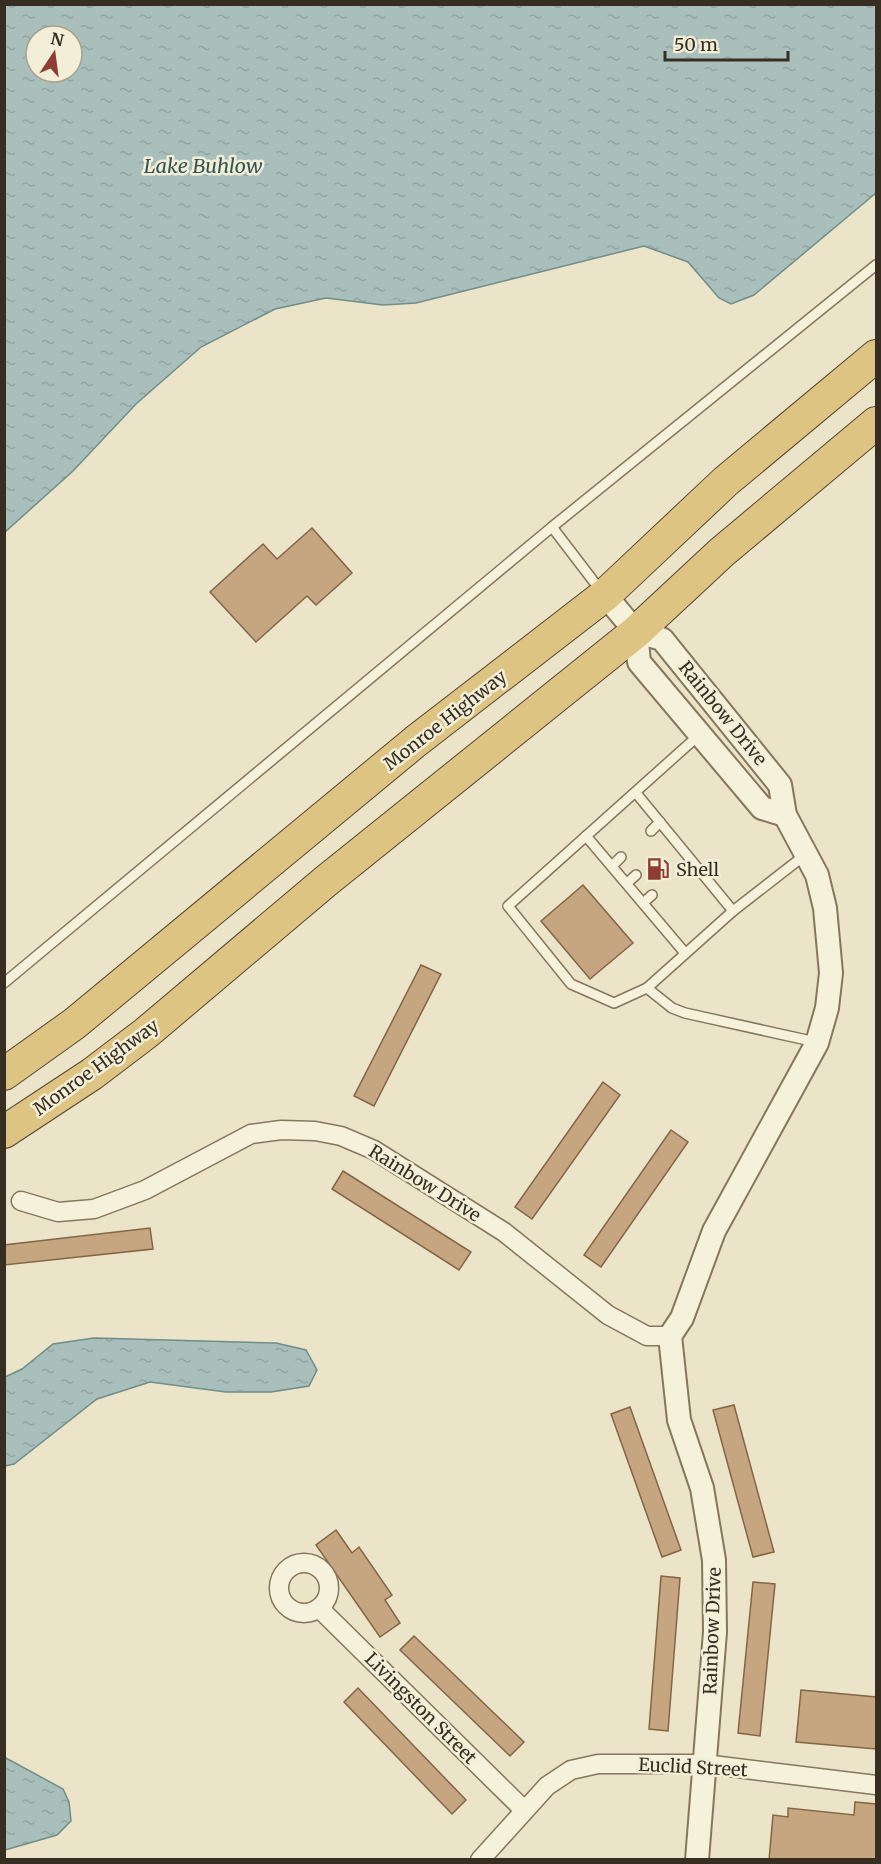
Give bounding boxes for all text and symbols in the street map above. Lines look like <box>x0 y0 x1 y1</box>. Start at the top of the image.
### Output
north arrow <box>24 24 84 84</box>
scale bar <box>665 24 788 62</box>
text: N <box>49 28 66 51</box>
text: 50 m <box>674 33 718 56</box>
water label: Lake Buhlow <box>144 153 263 178</box>
street label: Rainbow Drive <box>674 656 772 770</box>
street label: Monroe Highway <box>379 665 511 775</box>
fuel station icon: Shell <box>645 856 671 882</box>
place label: Shell <box>676 858 719 881</box>
street label: Monroe Highway <box>29 1013 164 1120</box>
street label: Rainbow Drive <box>365 1139 485 1227</box>
street label: Rainbow Drive <box>698 1567 726 1695</box>
street label: Livingston Street <box>360 1647 482 1769</box>
street label: Euclid Street <box>638 1753 748 1781</box>

